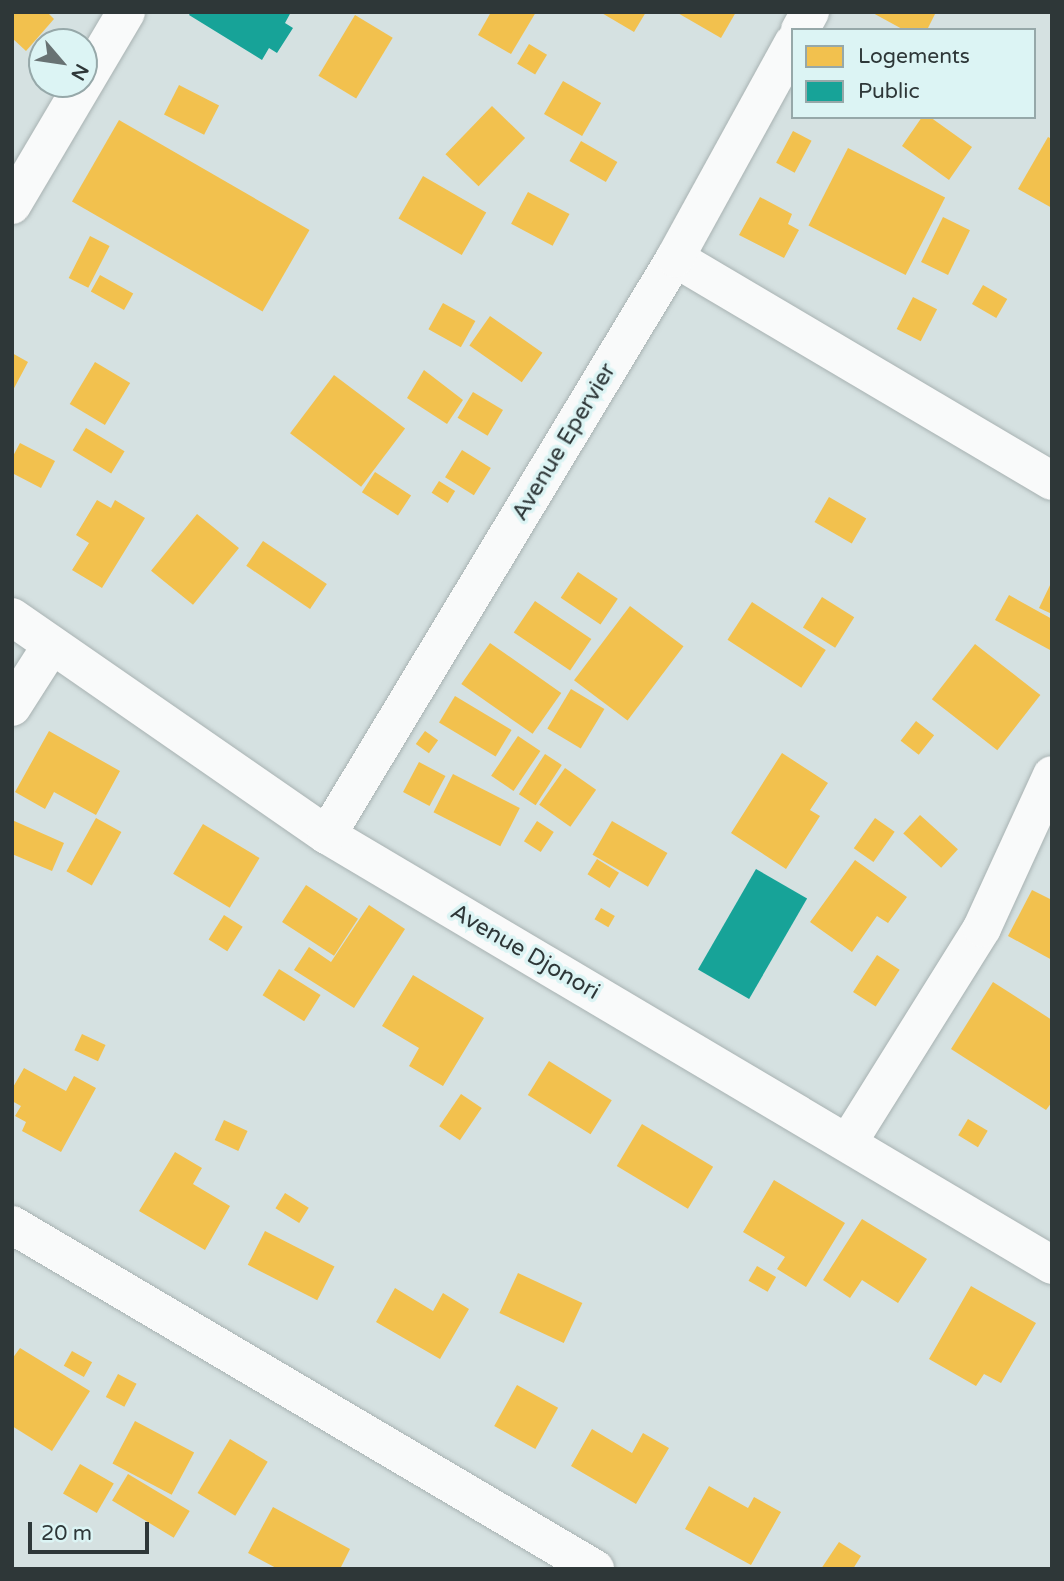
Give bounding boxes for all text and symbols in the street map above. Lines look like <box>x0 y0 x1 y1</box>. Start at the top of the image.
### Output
north arrow <box>28 28 98 98</box>
legend <box>791 28 1036 119</box>
text: Logements <box>858 44 970 69</box>
text: N <box>66 60 93 84</box>
text: Public <box>858 79 920 104</box>
street label: Avenue Epervier <box>506 358 622 526</box>
street label: Avenue Djonori <box>445 898 605 1006</box>
scale bar <box>32 1508 152 1552</box>
text: 20 m <box>41 1521 92 1546</box>

